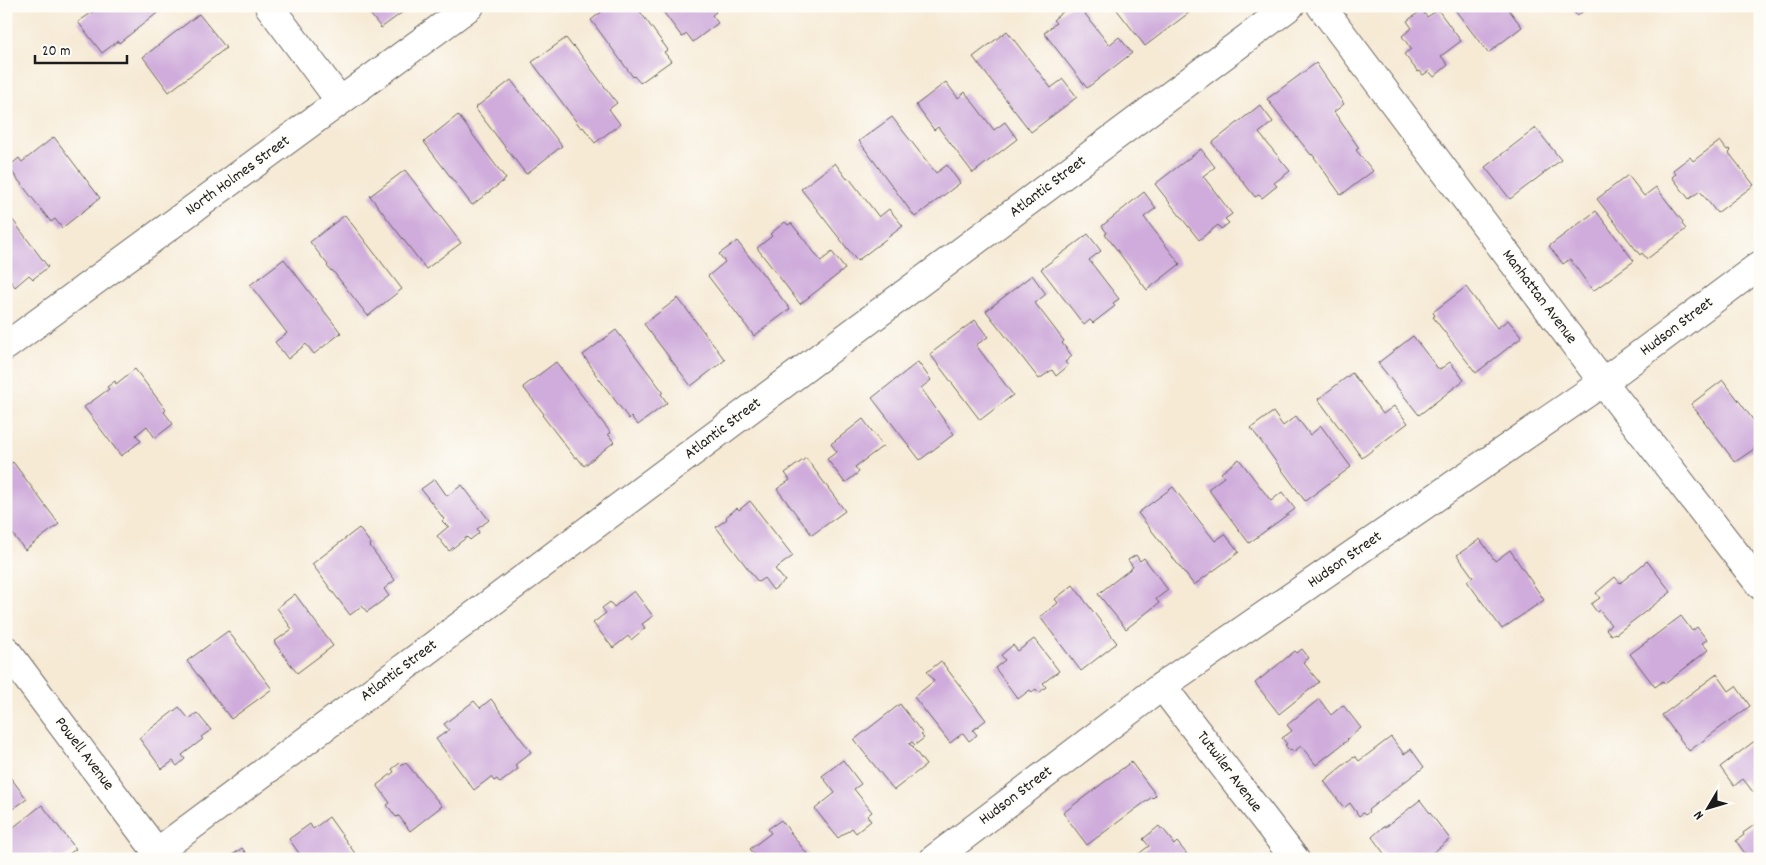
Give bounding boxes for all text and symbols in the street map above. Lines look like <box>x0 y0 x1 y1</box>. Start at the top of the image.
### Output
scale bar <box>35 32 128 64</box>
text: 20 m <box>42 41 70 63</box>
street label: North Holmes Street <box>181 130 295 222</box>
street label: Atlantic Street <box>1005 150 1091 224</box>
street label: Manhattan Avenue <box>1496 245 1582 349</box>
street label: Hudson Street <box>1636 292 1718 362</box>
street label: Atlantic Street <box>680 392 766 466</box>
street label: Hudson Street <box>1303 526 1387 594</box>
street label: Atlantic Street <box>356 634 442 708</box>
street label: Powell Avenue <box>49 712 119 796</box>
street label: Tutwiler Avenue <box>1191 726 1267 818</box>
street label: Hudson Street <box>975 761 1057 831</box>
north arrow <box>1684 782 1734 832</box>
text: N <box>1689 806 1709 824</box>

